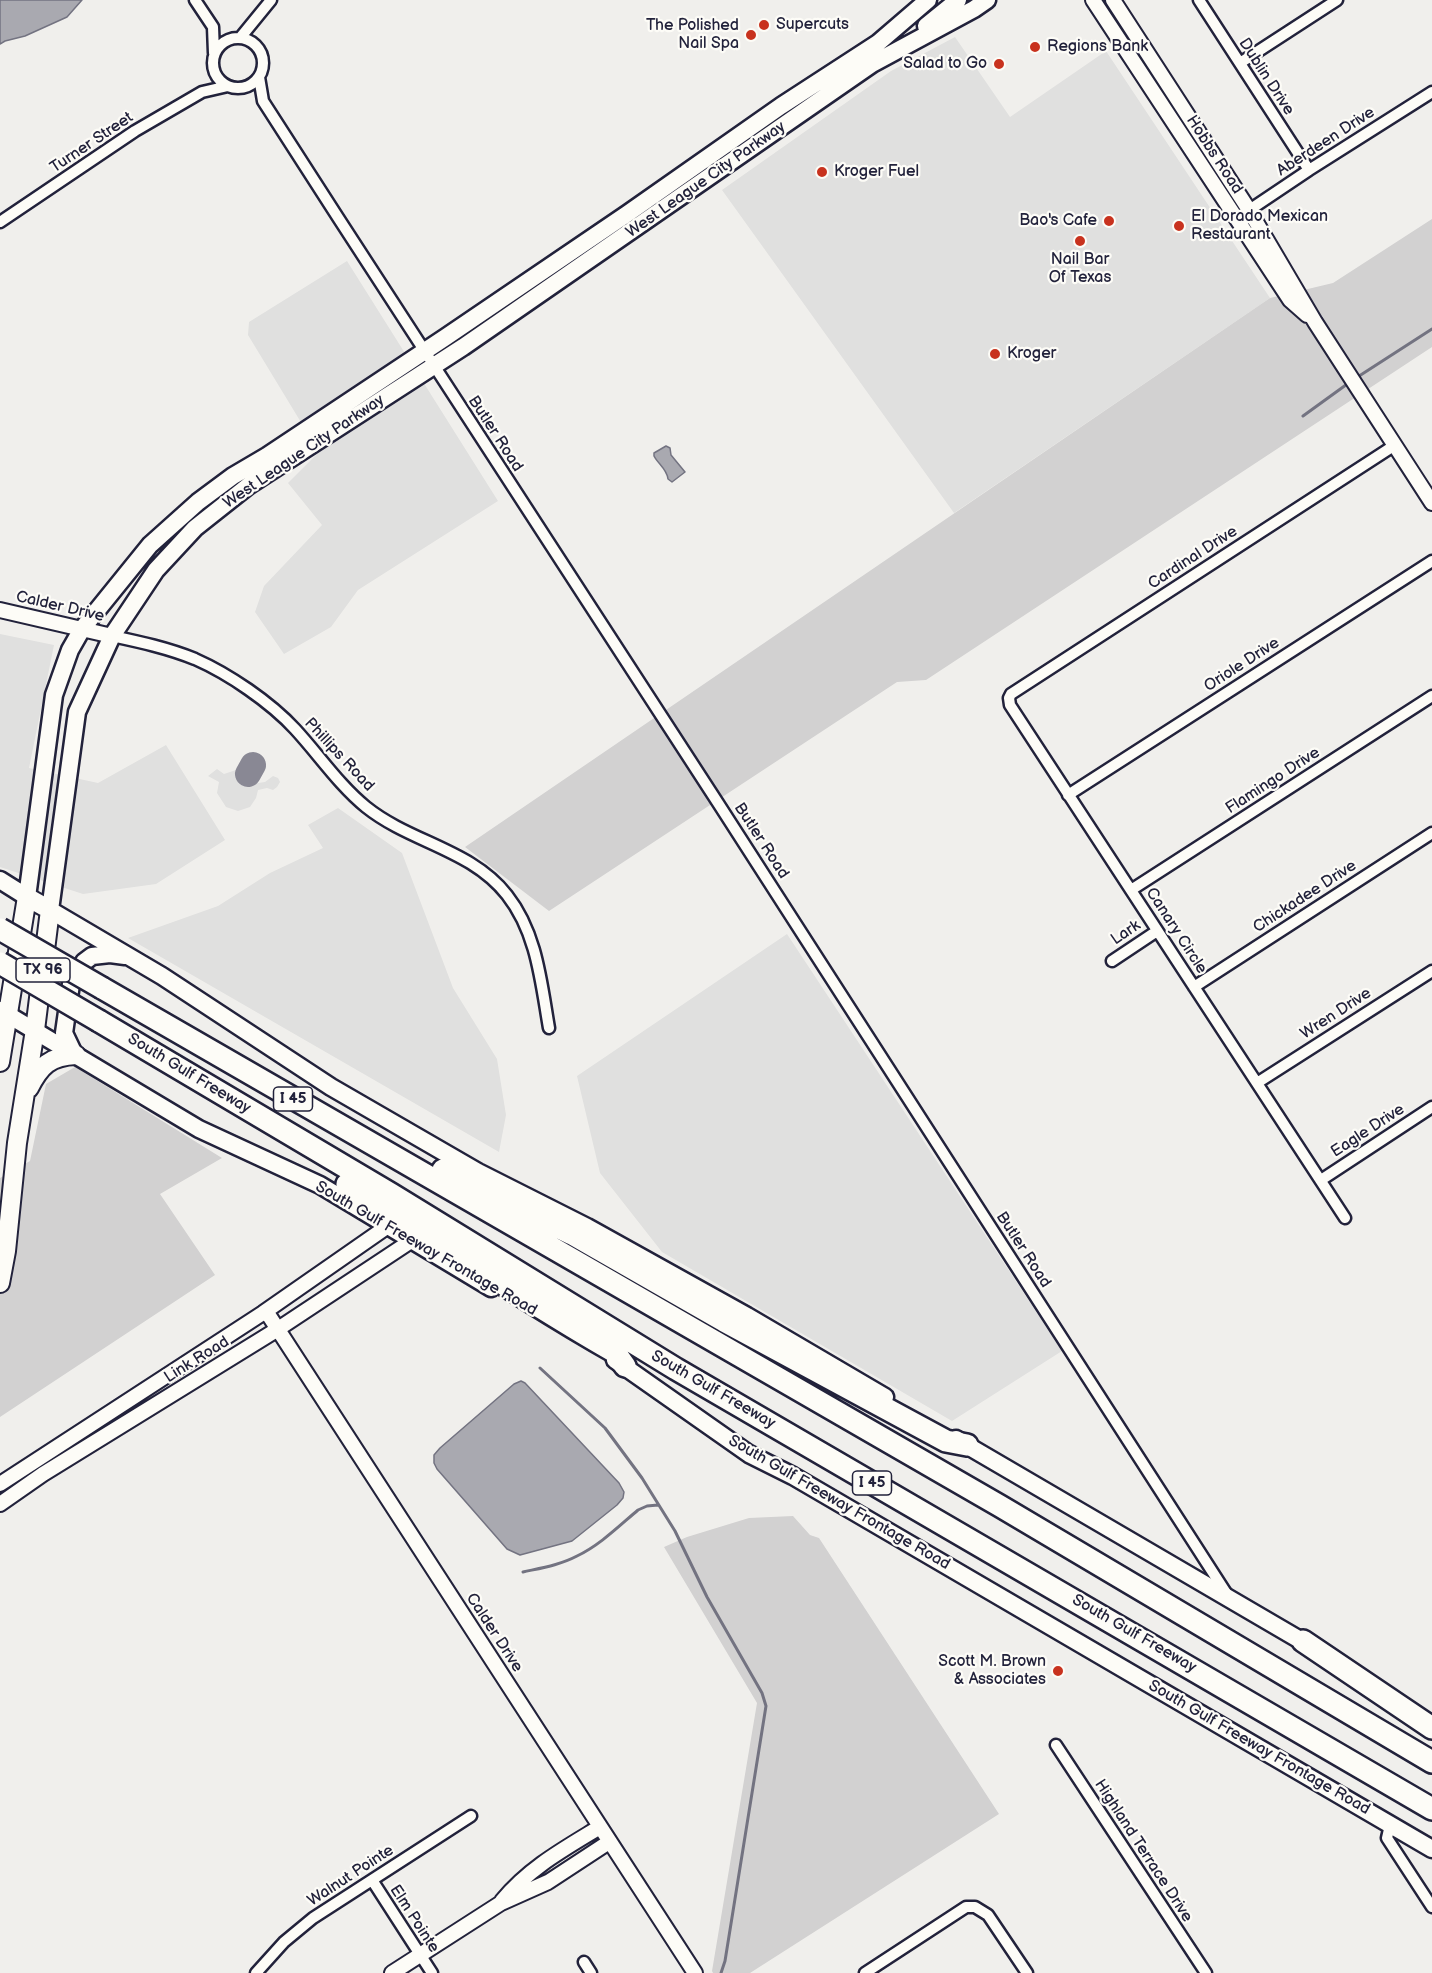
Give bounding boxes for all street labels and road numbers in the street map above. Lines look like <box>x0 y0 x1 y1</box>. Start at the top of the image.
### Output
street label: Dublin Drive <box>1234 35 1298 119</box>
street label: Aberdeen Drive <box>1273 103 1379 181</box>
street label: Turner Street <box>47 108 137 178</box>
street label: Hobbs Road <box>1182 112 1246 198</box>
street label: West League City Parkway <box>623 118 789 242</box>
street label: West League City Parkway <box>220 391 388 513</box>
street label: Butler Road <box>463 392 527 476</box>
street label: Cardinal Drive <box>1145 522 1241 594</box>
street label: Calder Drive <box>14 587 106 627</box>
street label: Oriole Drive <box>1201 634 1283 696</box>
street label: Phillips Road <box>300 714 378 796</box>
street label: Flamingo Drive <box>1222 743 1324 819</box>
street label: Butler Road <box>729 799 793 883</box>
street label: Chickadee Drive <box>1250 856 1360 938</box>
street label: Canary Circle <box>1141 884 1211 978</box>
street label: Lark <box>1108 916 1144 950</box>
road number: TX 96 <box>16 958 70 982</box>
street label: Wren Drive <box>1297 984 1375 1044</box>
street label: South Gulf Freeway <box>124 1030 254 1118</box>
road number: I 45 <box>274 1087 312 1111</box>
street label: Eagle Drive <box>1328 1100 1408 1162</box>
street label: South Gulf Freeway Frontage Road <box>312 1177 540 1321</box>
street label: Butler Road <box>991 1208 1055 1292</box>
street label: Link Road <box>161 1333 233 1387</box>
street label: South Gulf Freeway <box>647 1347 779 1433</box>
street label: South Gulf Freeway Frontage Road <box>725 1431 953 1575</box>
road number: I 45 <box>852 1471 892 1495</box>
street label: Calder Drive <box>461 1590 527 1676</box>
street label: South Gulf Freeway <box>1068 1591 1200 1677</box>
street label: South Gulf Freeway Frontage Road <box>1145 1676 1373 1820</box>
street label: Highland Terrace Drive <box>1090 1776 1196 1926</box>
street label: Walnut Pointe <box>304 1841 398 1911</box>
street label: Elm Pointe <box>385 1882 443 1956</box>

